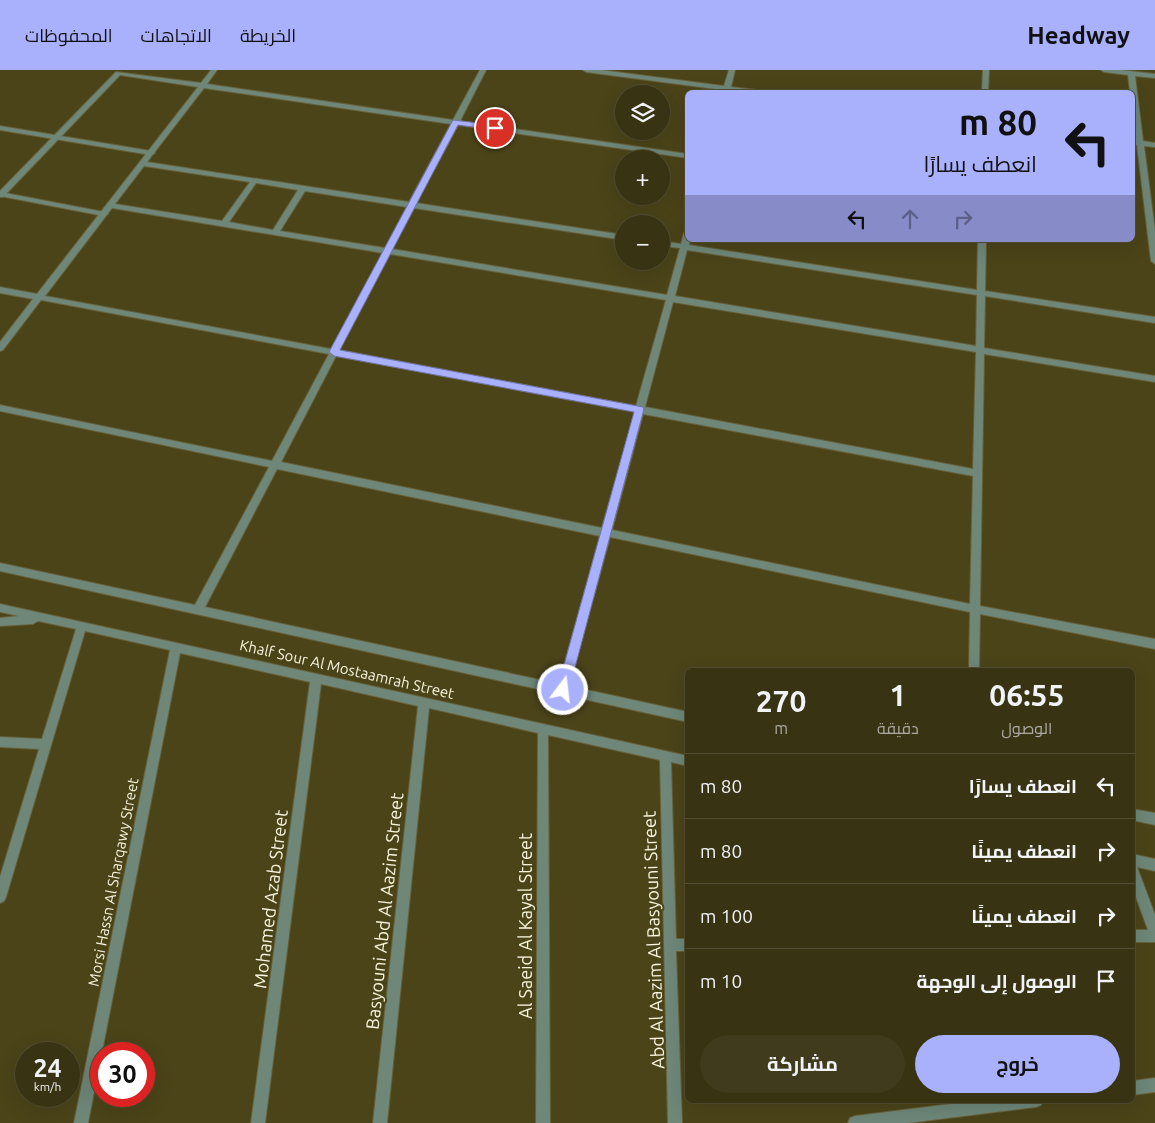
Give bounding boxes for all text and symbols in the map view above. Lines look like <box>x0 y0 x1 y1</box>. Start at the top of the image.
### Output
text: Headway <box>1027 22 1130 49</box>
text: المحفوظات <box>25 25 113 45</box>
text: الاتجاهات <box>141 25 212 45</box>
text: الخريطة <box>240 25 296 45</box>
map controls <box>615 85 670 270</box>
button: layers <box>615 85 670 140</box>
text: 80 m <box>959 102 1037 142</box>
pin <box>474 107 516 149</box>
icon: left <box>1055 110 1120 175</box>
icon: arrive <box>481 114 509 142</box>
button: + <box>615 150 670 205</box>
text: انعطف يسارًا <box>924 151 1037 176</box>
icon: left <box>843 205 871 233</box>
icon: ahead <box>896 205 924 233</box>
icon: right <box>949 205 977 233</box>
button: − <box>615 215 670 270</box>
street label: Khalf Sour Al Mostaamrah Street <box>238 636 456 702</box>
position arrow <box>536 663 588 715</box>
text: 1 <box>889 678 906 712</box>
text: 06:55 <box>989 678 1064 712</box>
text: 270 <box>756 684 806 718</box>
text: m <box>774 719 788 737</box>
text: دقيقة <box>877 719 919 737</box>
text: الوصول <box>1001 719 1052 737</box>
icon: left <box>1092 772 1120 800</box>
text: 80 m <box>700 775 742 797</box>
text: انعطف يسارًا <box>969 775 1077 797</box>
street label: Morsi Hassn Al Sharqawy Street <box>84 776 142 988</box>
street label: Basyouni Abd Al Aazim Street <box>362 792 406 1030</box>
street label: Mohamed Azab Street <box>249 808 291 990</box>
street label: Abd Al Aazim Al Basyouni Street <box>639 811 667 1069</box>
street label: Al Saeid Al Kayal Street <box>515 833 535 1019</box>
icon: right <box>1092 837 1120 865</box>
text: 80 m <box>700 840 742 862</box>
text: انعطف يمينًا <box>971 840 1077 862</box>
icon: right <box>1092 902 1120 930</box>
text: 100 m <box>700 905 753 927</box>
text: انعطف يمينًا <box>971 905 1077 927</box>
icon: arrive <box>1092 967 1120 995</box>
text: 10 m <box>700 970 742 992</box>
text: الوصول إلى الوجهة <box>917 970 1077 992</box>
button: مشاركة <box>700 1035 905 1093</box>
button: خروج <box>915 1035 1120 1093</box>
speed limit sign: 30 <box>90 1042 155 1107</box>
text: 24 <box>33 1054 62 1082</box>
text: km/h <box>34 1080 61 1093</box>

